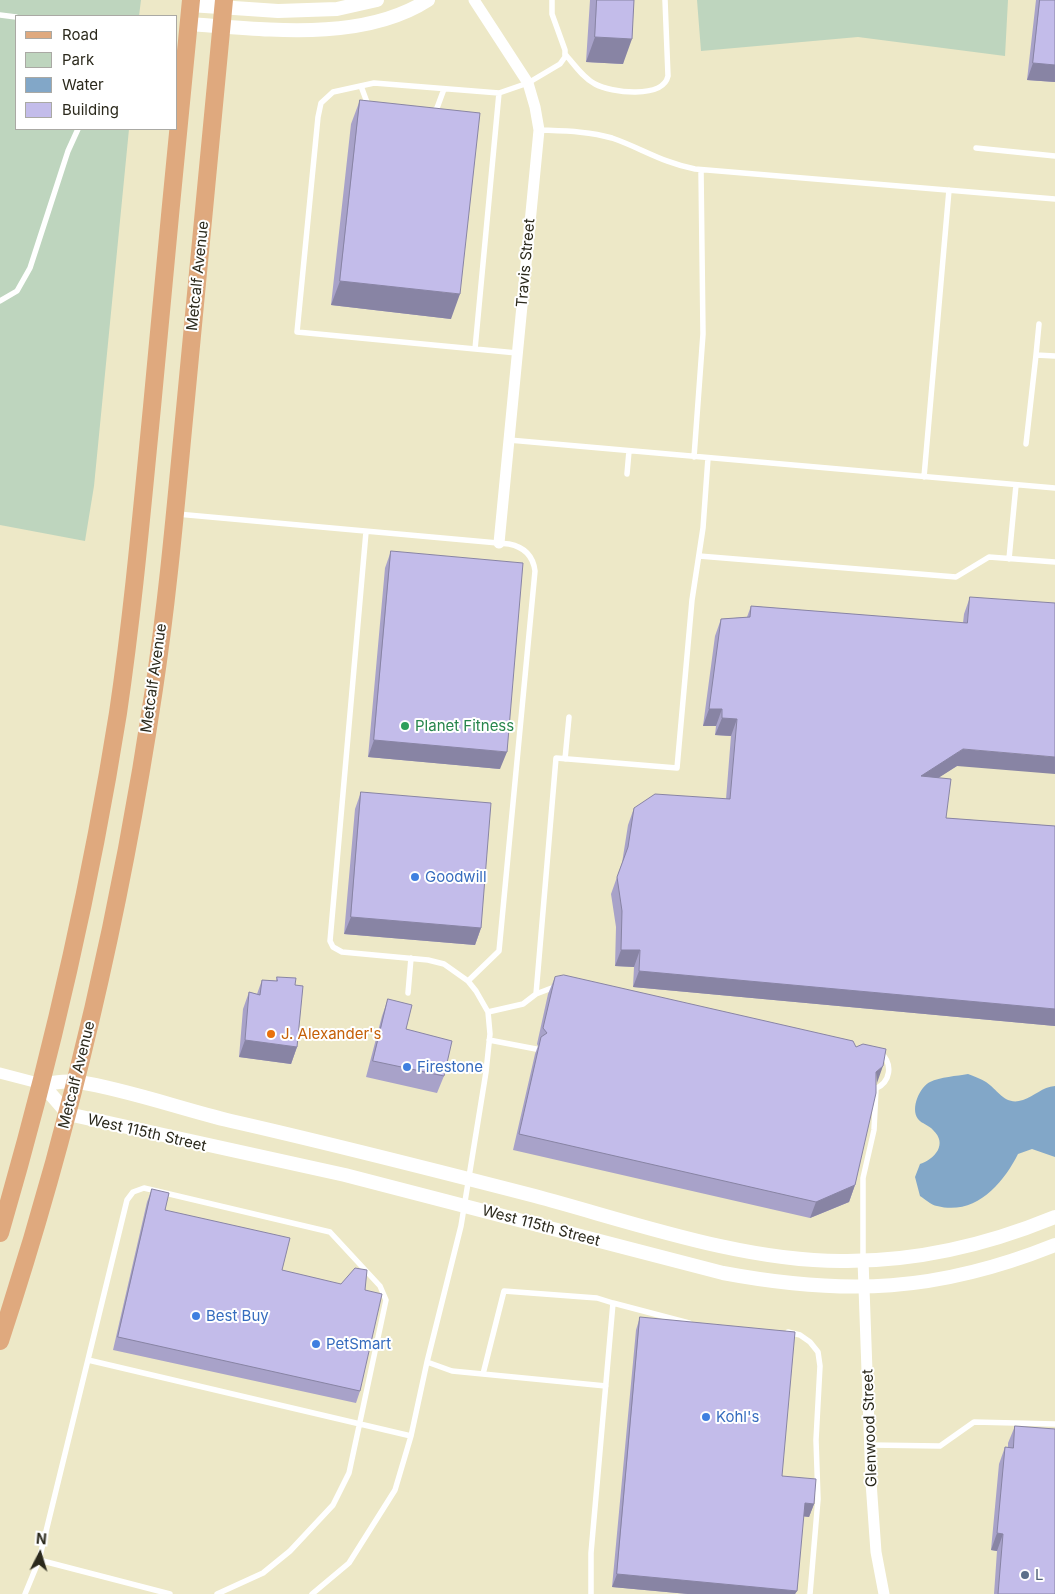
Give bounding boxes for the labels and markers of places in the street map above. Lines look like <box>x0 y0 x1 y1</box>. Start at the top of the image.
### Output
place label: Planet Fitness <box>415 717 514 735</box>
marker: Planet Fitness <box>399 720 411 732</box>
place label: Goodwill <box>425 868 487 886</box>
marker: Goodwill <box>409 871 421 883</box>
place label: J. Alexander's <box>281 1025 381 1043</box>
marker: J. Alexander's <box>265 1028 277 1040</box>
place label: Firestone <box>417 1058 483 1076</box>
marker: Firestone <box>401 1061 413 1073</box>
place label: Best Buy <box>206 1307 269 1325</box>
marker: Best Buy <box>190 1310 202 1322</box>
place label: PetSmart <box>326 1335 391 1353</box>
marker: PetSmart <box>310 1338 322 1350</box>
place label: Kohl's <box>716 1408 759 1426</box>
marker: Kohl's <box>700 1411 712 1423</box>
place label: L <box>1035 1566 1043 1584</box>
marker: L <box>1019 1569 1031 1581</box>

